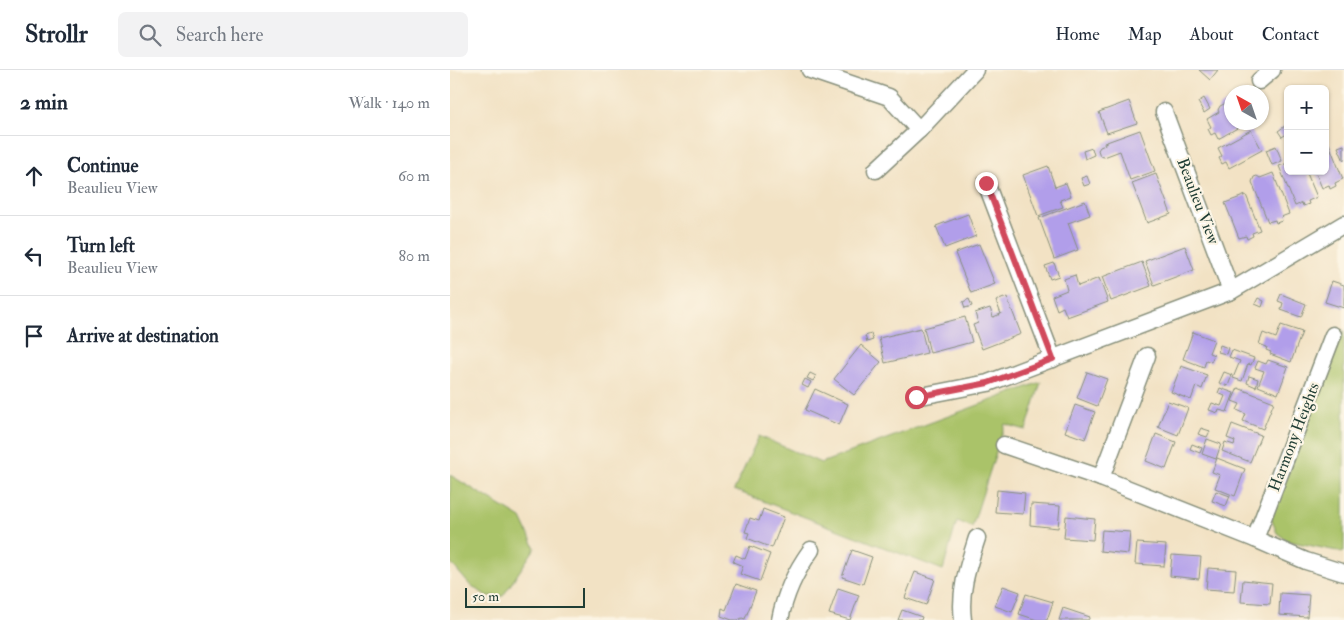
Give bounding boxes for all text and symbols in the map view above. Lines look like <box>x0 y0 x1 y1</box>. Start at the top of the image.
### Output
search box <box>118 12 468 57</box>
text: Strollr <box>25 19 88 50</box>
icon: search <box>136 21 164 49</box>
text: Search here <box>176 23 264 47</box>
text: Home <box>1055 23 1100 46</box>
text: Map <box>1128 23 1162 46</box>
text: About <box>1190 23 1234 46</box>
text: Contact <box>1262 23 1319 46</box>
north arrow <box>1224 85 1269 130</box>
map controls <box>1284 85 1329 175</box>
button: + <box>1284 85 1329 130</box>
text: 2 min <box>20 89 68 116</box>
text: Walk · 140 m <box>349 93 430 113</box>
button: − <box>1284 130 1329 175</box>
text: Continue <box>67 154 138 178</box>
street label: Beaulieu View <box>1172 155 1224 248</box>
icon: ahead <box>20 162 48 190</box>
text: 60 m <box>398 166 430 186</box>
route end <box>975 172 998 195</box>
text: Beaulieu View <box>67 178 158 198</box>
text: Turn left <box>67 234 135 258</box>
icon: left <box>20 242 48 270</box>
text: 80 m <box>399 246 430 266</box>
text: Beaulieu View <box>67 258 158 278</box>
icon: arrive <box>20 322 48 350</box>
text: Arrive at destination <box>67 324 219 348</box>
street label: Harmony Heights <box>1264 380 1324 494</box>
route start <box>905 386 928 409</box>
scale bar <box>465 585 585 608</box>
text: 50 m <box>472 588 499 605</box>

